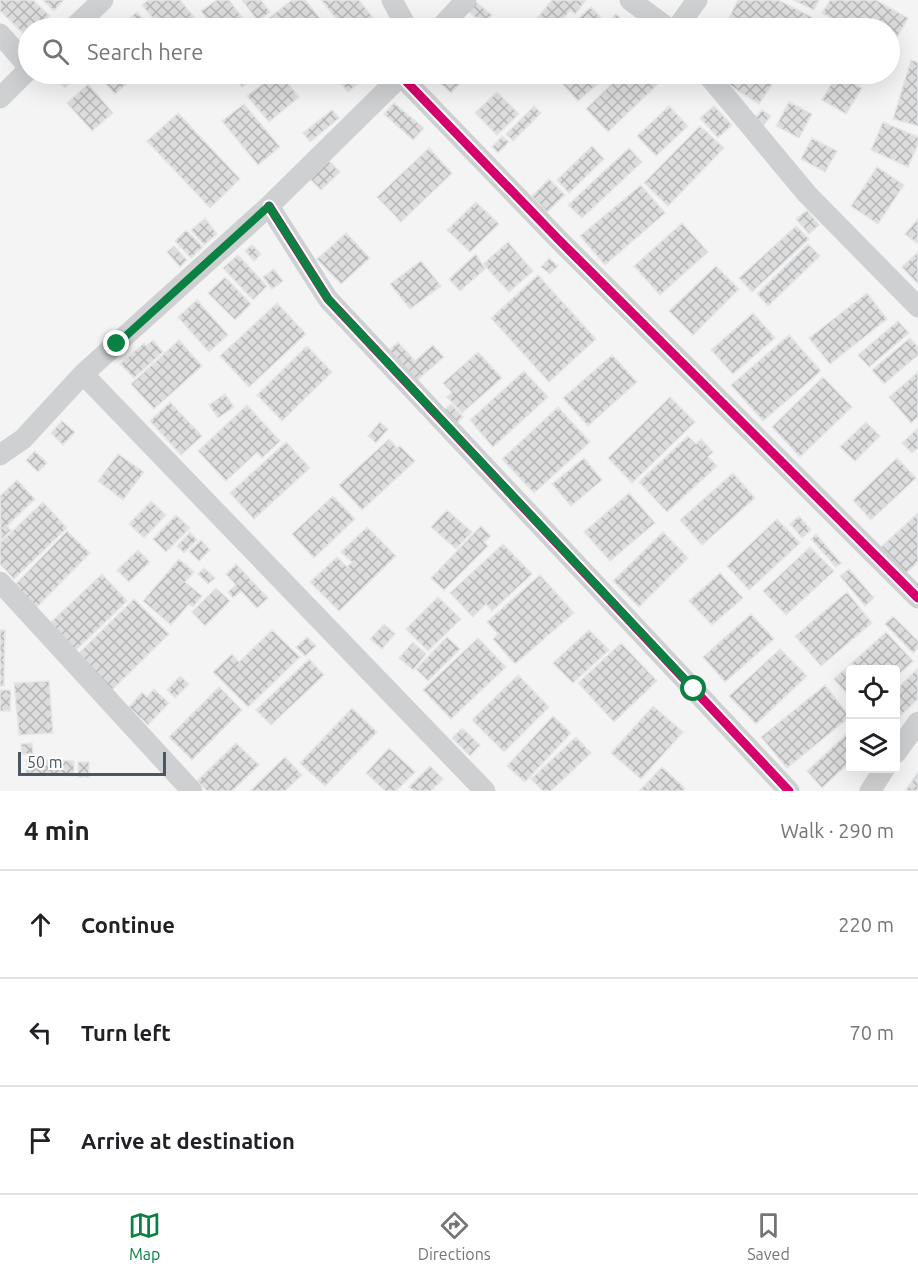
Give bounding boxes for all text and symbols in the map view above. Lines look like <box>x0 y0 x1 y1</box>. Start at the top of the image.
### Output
search box <box>18 18 900 84</box>
icon: search <box>39 35 72 68</box>
text: Search here <box>87 39 203 64</box>
route end <box>103 330 129 356</box>
map controls <box>846 665 900 773</box>
button: locate <box>846 665 900 719</box>
route start <box>680 675 706 701</box>
button: layers <box>846 719 900 773</box>
scale bar <box>18 749 166 776</box>
text: 50 m <box>27 753 63 771</box>
text: 4 min <box>24 816 90 845</box>
text: Walk · 290 m <box>781 819 894 842</box>
icon: ahead <box>24 908 57 941</box>
text: Continue <box>81 912 175 937</box>
text: 220 m <box>838 913 894 936</box>
icon: left <box>24 1016 57 1049</box>
text: Turn left <box>81 1020 171 1045</box>
text: 70 m <box>850 1021 894 1044</box>
icon: arrive <box>24 1124 57 1157</box>
text: Arrive at destination <box>81 1128 295 1153</box>
tab: Map <box>128 1209 161 1263</box>
tab: Directions <box>418 1209 491 1263</box>
tab: Saved <box>747 1209 790 1263</box>

